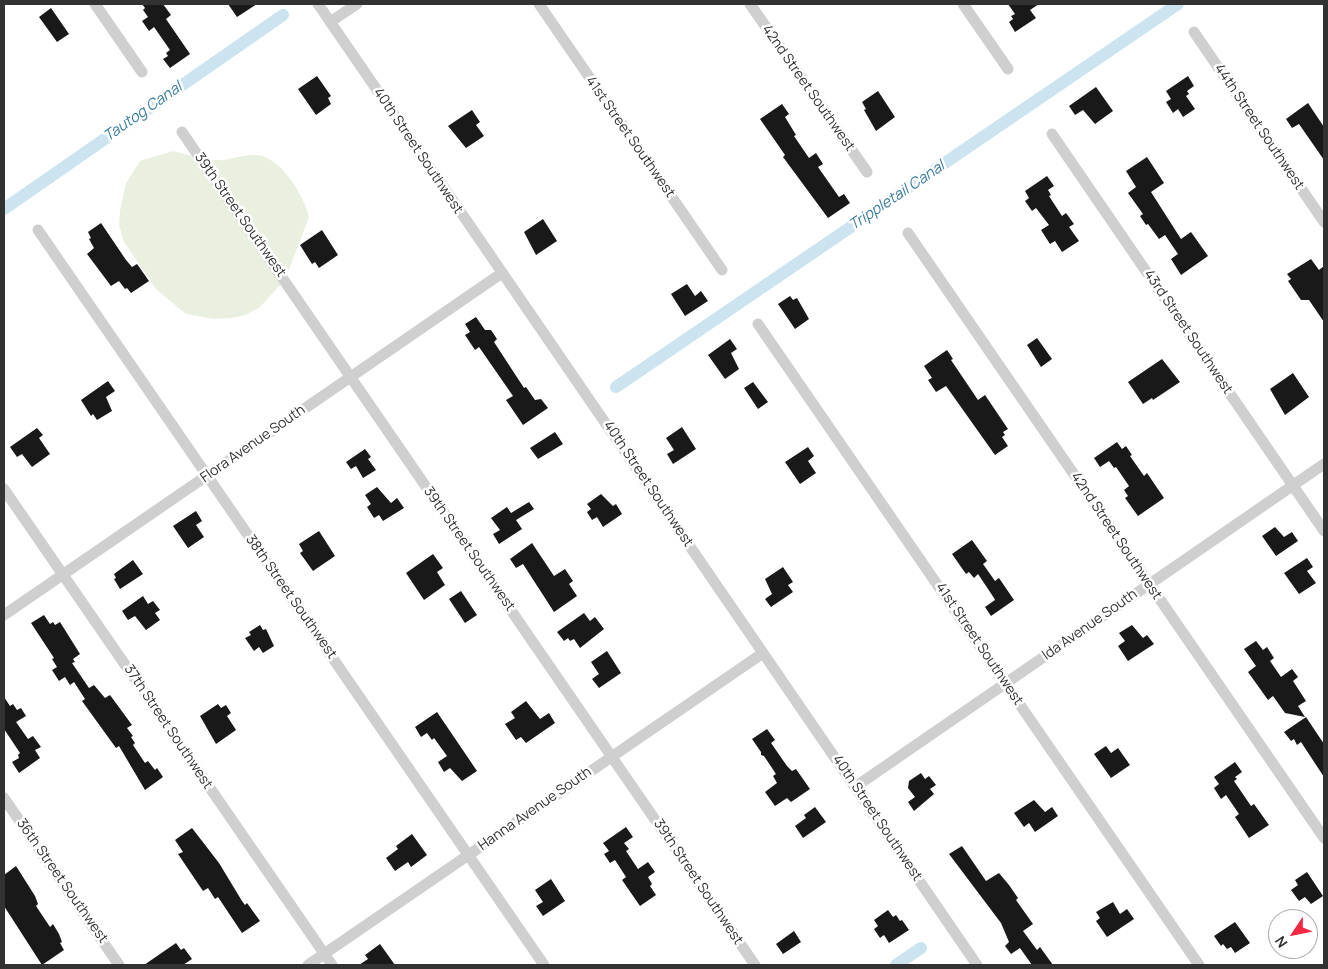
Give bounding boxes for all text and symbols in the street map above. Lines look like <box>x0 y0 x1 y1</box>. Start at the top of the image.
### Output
street label: 42nd Street Southwest <box>758 22 858 154</box>
street label: 44th Street Southwest <box>1211 61 1307 193</box>
street label: 41st Street Southwest <box>582 73 678 201</box>
water label: Tautog Canal <box>100 78 186 146</box>
street label: 40th Street Southwest <box>370 85 466 217</box>
street label: 39th Street Southwest <box>191 150 289 280</box>
water label: Trippletail Canal <box>846 157 948 235</box>
street label: 43rd Street Southwest <box>1140 267 1236 397</box>
street label: Flora Avenue South <box>197 402 309 486</box>
street label: 40th Street Southwest <box>600 418 696 550</box>
street label: 42nd Street Southwest <box>1067 469 1165 603</box>
street label: 39th Street Southwest <box>420 484 518 614</box>
street label: 38th Street Southwest <box>242 532 340 662</box>
street label: 41st Street Southwest <box>932 580 1026 708</box>
street label: Ida Avenue South <box>1039 586 1141 664</box>
street label: 37th Street Southwest <box>120 662 216 792</box>
street label: 40th Street Southwest <box>829 752 925 884</box>
street label: Hanna Avenue South <box>475 764 595 854</box>
street label: 36th Street Southwest <box>13 816 111 946</box>
street label: 39th Street Southwest <box>650 816 746 948</box>
north arrow <box>1268 909 1318 959</box>
text: N <box>1270 933 1292 952</box>

